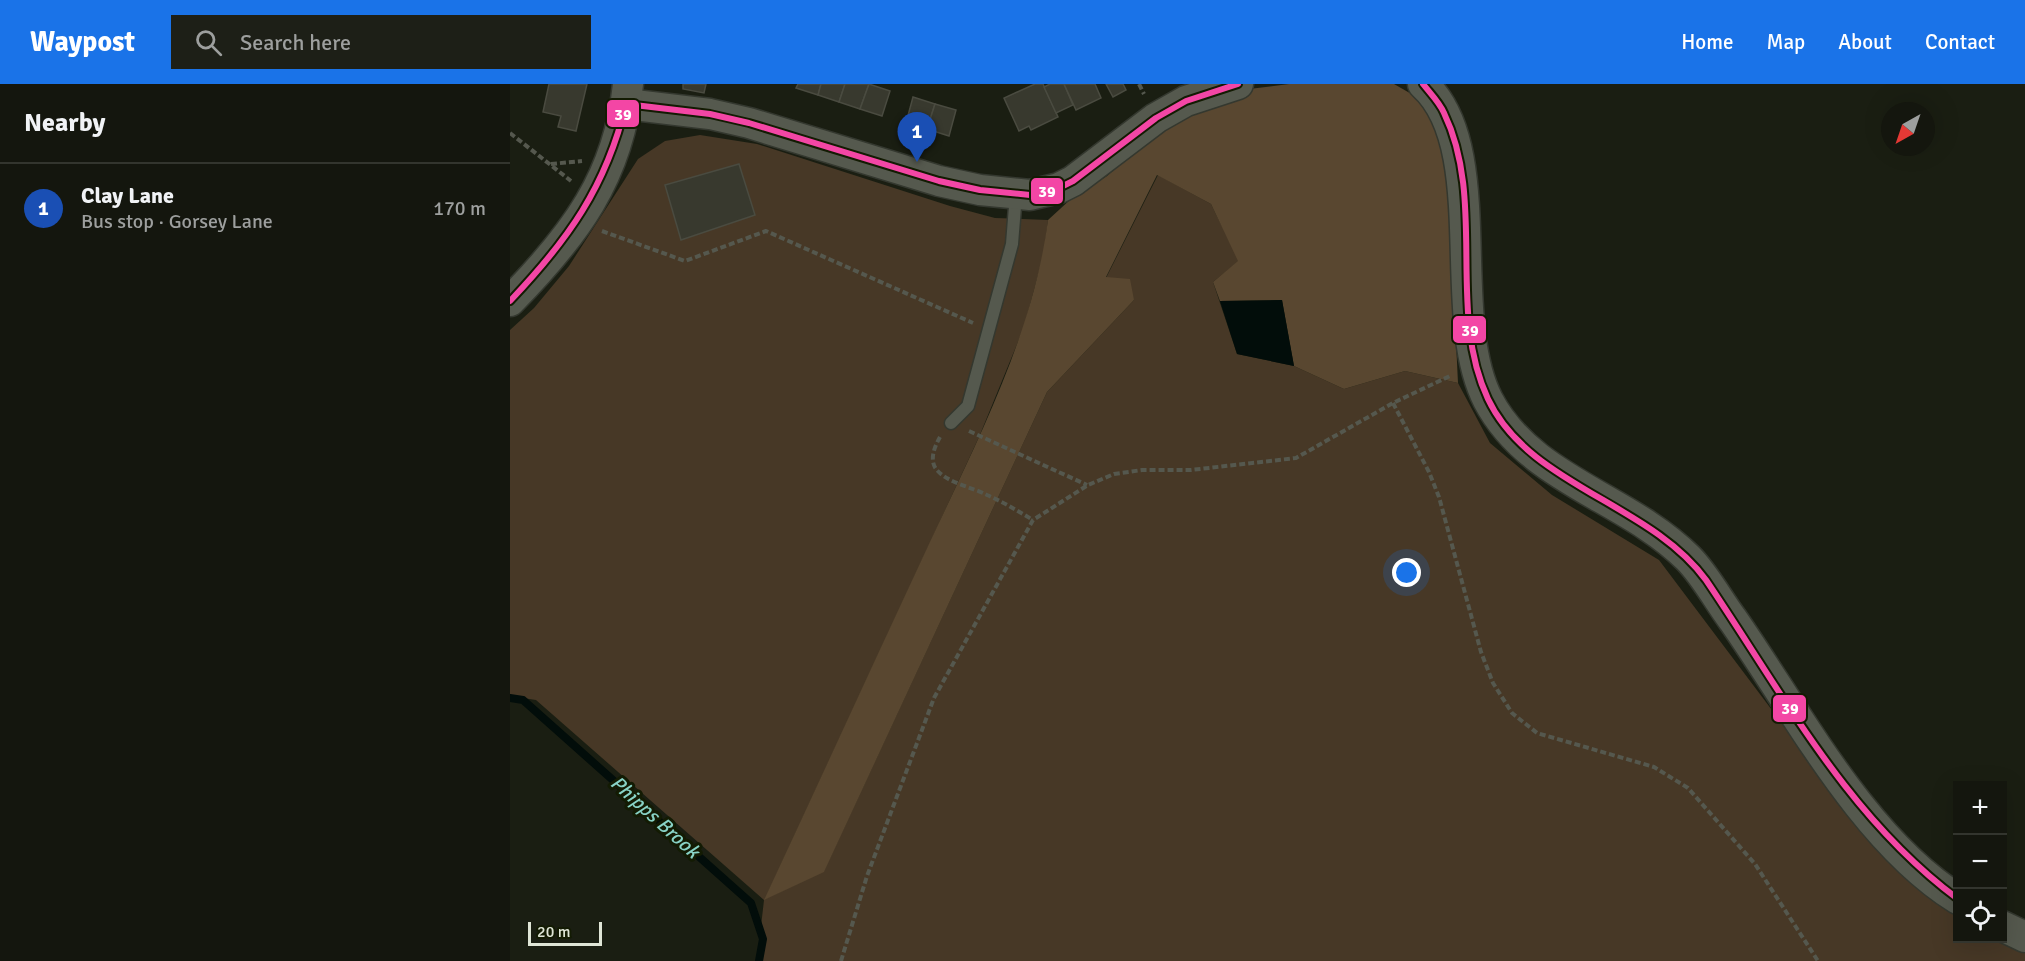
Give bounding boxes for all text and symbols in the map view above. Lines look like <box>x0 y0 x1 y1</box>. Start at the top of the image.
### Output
search box <box>171 15 591 69</box>
text: Waypost <box>30 25 135 59</box>
icon: search <box>192 26 225 59</box>
text: Search here <box>240 29 351 56</box>
text: Home <box>1681 29 1734 55</box>
text: Map <box>1767 29 1805 55</box>
text: About <box>1838 29 1892 55</box>
text: Contact <box>1925 29 1995 55</box>
line badge: 39 <box>606 99 640 128</box>
north arrow <box>1881 102 1935 156</box>
text: 39 <box>614 105 632 125</box>
text: Nearby <box>24 107 105 139</box>
pin: 1 <box>898 112 936 162</box>
line badge: 39 <box>1030 177 1064 205</box>
text: Clay Lane <box>81 182 174 209</box>
text: 39 <box>1038 182 1056 202</box>
text: 1 <box>38 196 49 221</box>
text: 170 m <box>433 196 486 221</box>
text: Bus stop · Gorsey Lane <box>81 209 273 234</box>
line badge: 39 <box>1452 315 1487 344</box>
text: 39 <box>1461 321 1479 341</box>
your location <box>1392 558 1421 587</box>
line badge: 39 <box>1772 694 1807 723</box>
text: 39 <box>1781 699 1799 719</box>
water label: Phipps Brook <box>605 770 706 865</box>
map controls <box>1953 781 2007 943</box>
button: + <box>1953 781 2007 835</box>
button: − <box>1953 835 2007 889</box>
button: locate <box>1953 889 2007 943</box>
scale bar <box>528 919 602 946</box>
text: 20 m <box>537 922 571 942</box>

